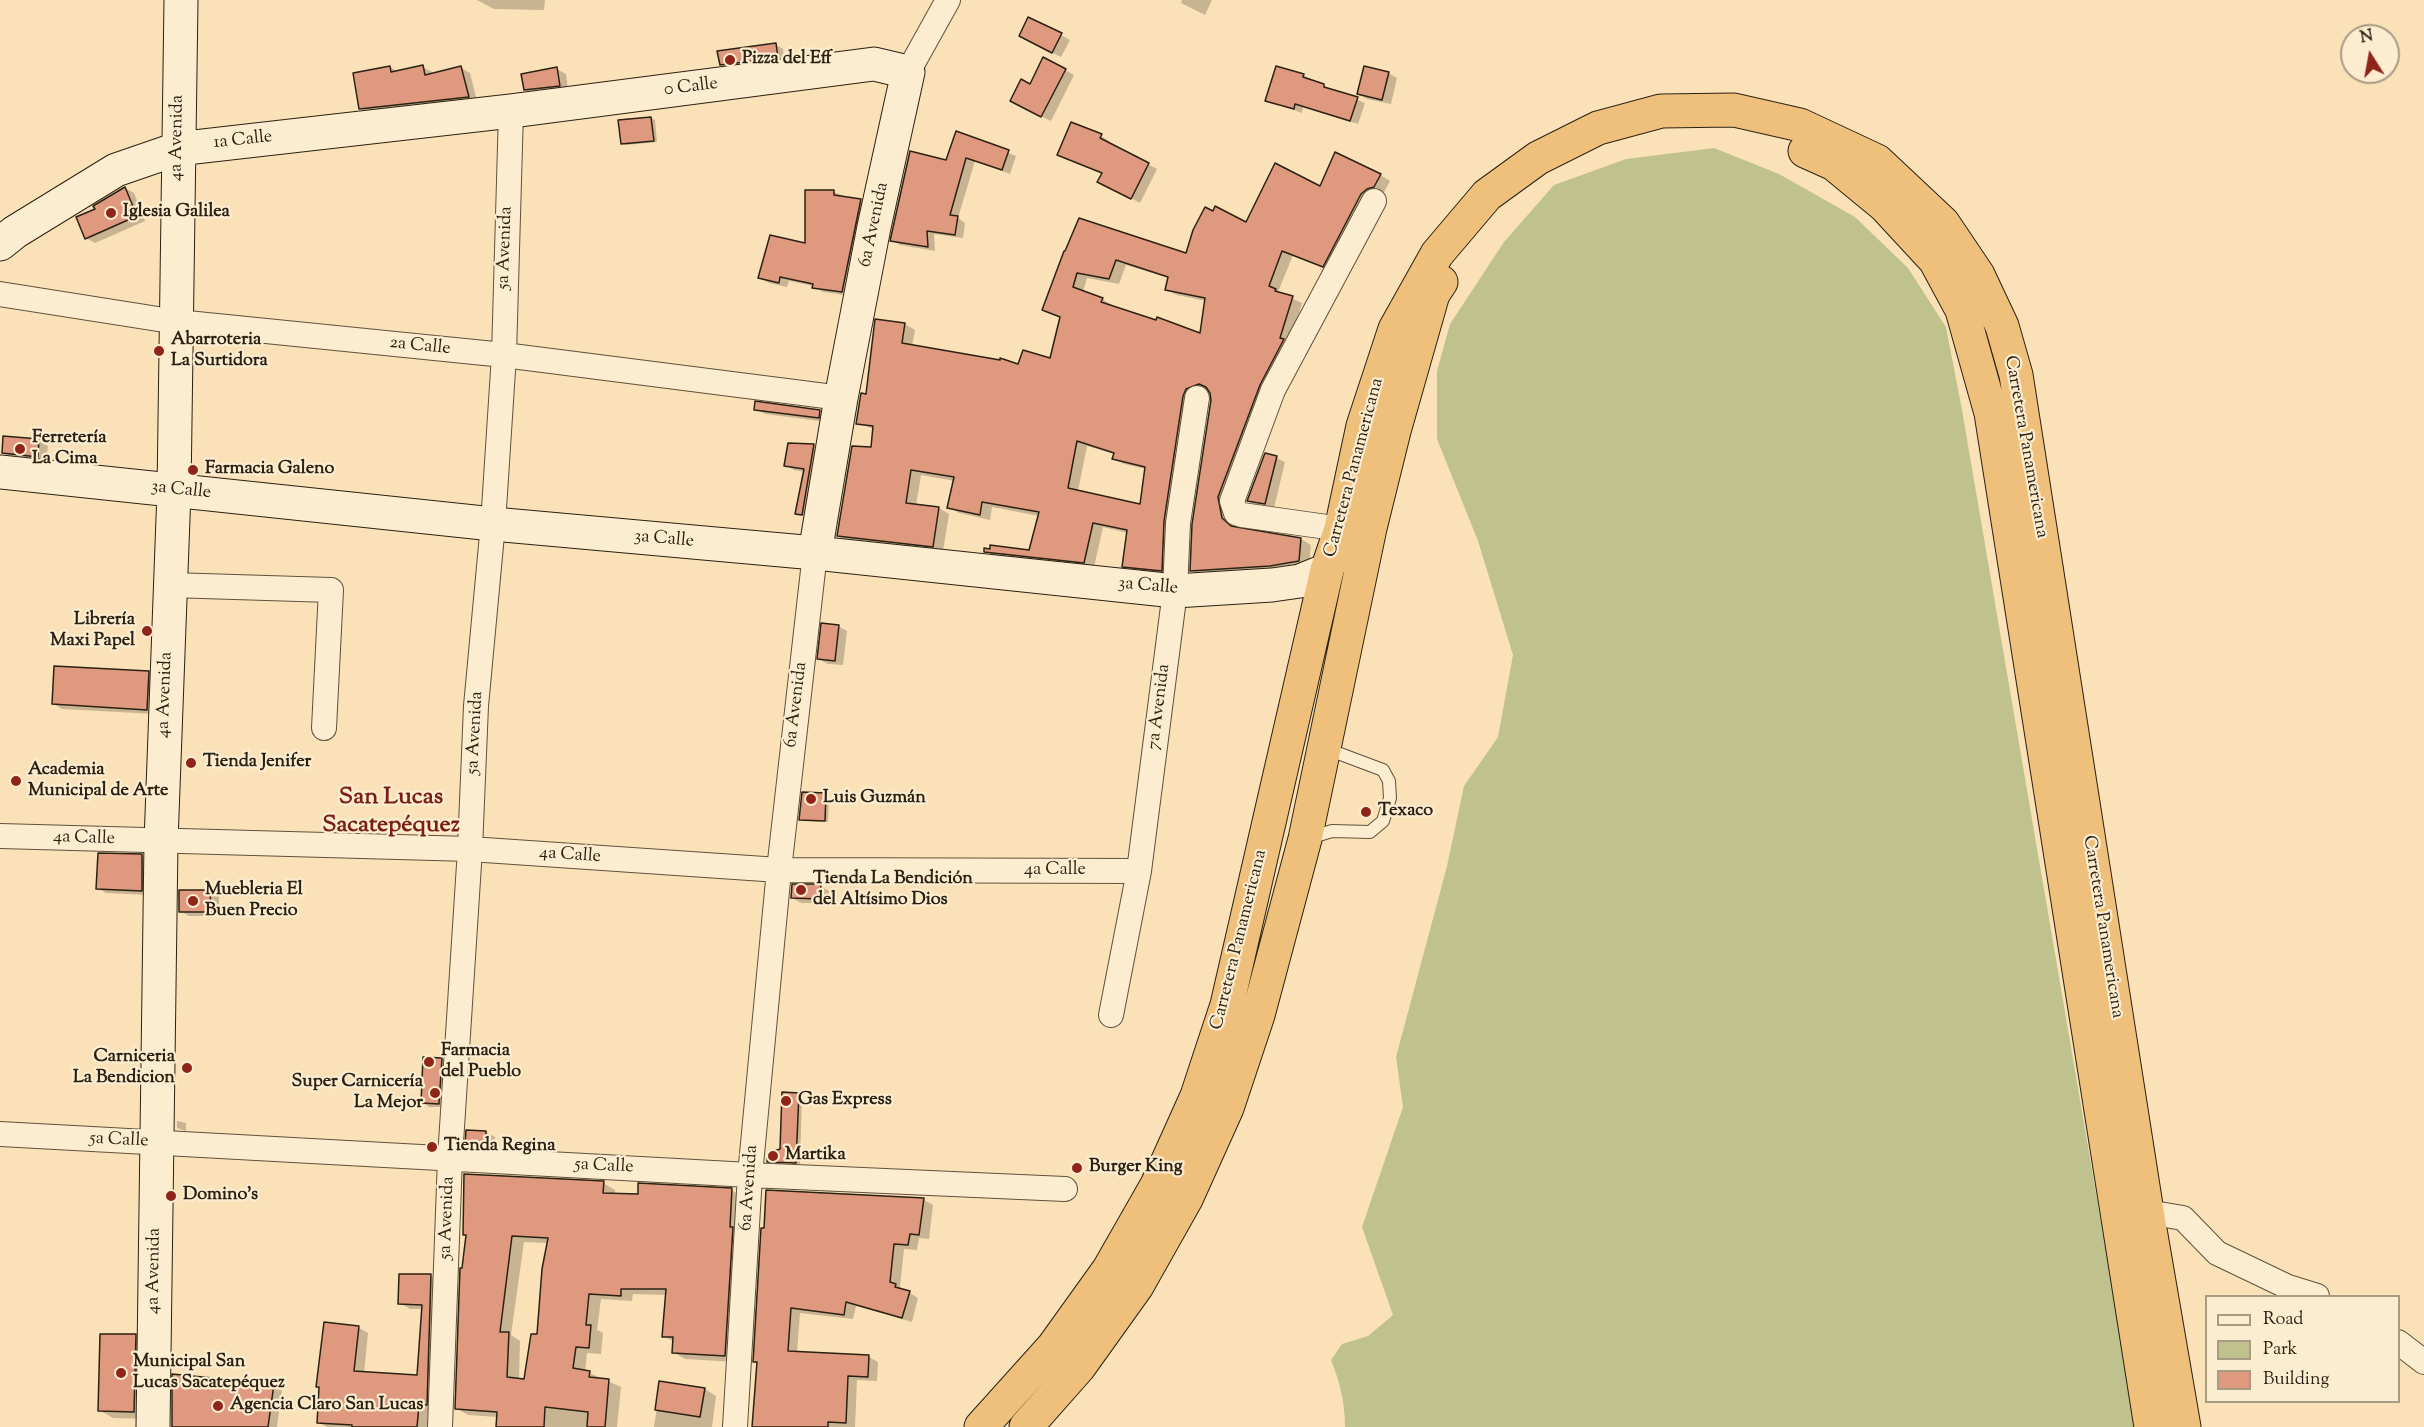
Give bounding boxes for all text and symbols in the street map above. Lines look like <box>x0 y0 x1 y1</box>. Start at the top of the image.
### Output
north arrow <box>2340 24 2400 84</box>
text: N <box>2358 25 2375 50</box>
place label: Pizza del Eff <box>742 49 832 71</box>
marker: Pizza del Eff <box>723 53 737 67</box>
street label: 0 Calle <box>663 74 719 102</box>
street label: 4a Avenida <box>166 95 190 181</box>
street label: 1a Calle <box>213 127 273 155</box>
street label: 6a Avenida <box>855 181 895 269</box>
place label: Iglesia Galilea <box>123 202 230 224</box>
marker: Iglesia Galilea <box>104 206 118 220</box>
street label: 5a Avenida <box>494 206 518 290</box>
place label: Abarroteria La Surtidora <box>171 330 268 372</box>
street label: 2a Calle <box>388 333 452 361</box>
marker: Abarroteria La Surtidora <box>152 344 166 358</box>
street label: Carretera Panamericana <box>1998 354 2052 540</box>
street label: Carretera Panamericana <box>1321 376 1389 560</box>
place label: Ferretería La Cima <box>32 428 107 470</box>
marker: Ferretería La Cima <box>13 442 27 456</box>
place label: Farmacia Galeno <box>205 459 334 481</box>
marker: Farmacia Galeno <box>186 463 200 477</box>
street label: 3a Calle <box>150 477 212 505</box>
street label: 3a Calle <box>633 527 695 553</box>
street label: 3a Calle <box>1117 574 1179 600</box>
place label: Librería Maxi Papel <box>50 610 135 652</box>
marker: Librería Maxi Papel <box>140 624 154 638</box>
street label: 4a Avenida <box>154 652 178 738</box>
street label: 6a Avenida <box>781 661 813 749</box>
street label: 7a Avenida <box>1144 663 1176 751</box>
street label: 5a Avenida <box>463 691 489 775</box>
place label: Tienda Jenifer <box>203 752 311 774</box>
marker: Tienda Jenifer <box>184 756 198 770</box>
place label: Academia Municipal de Arte <box>28 760 168 802</box>
marker: Academia Municipal de Arte <box>9 774 23 788</box>
district label: San Lucas Sacatepéquez <box>322 785 460 841</box>
place label: Luis Guzmán <box>823 788 926 810</box>
marker: Luis Guzmán <box>804 792 818 806</box>
place label: Texaco <box>1378 801 1433 823</box>
marker: Texaco <box>1359 805 1373 819</box>
street label: 4a Calle <box>53 827 115 851</box>
street label: Carretera Panamericana <box>2077 834 2127 1020</box>
street label: 4a Calle <box>538 843 602 869</box>
street label: Carretera Panamericana <box>1207 848 1273 1032</box>
street label: 4a Calle <box>1024 860 1086 882</box>
place label: Tienda La Bendición del Altísimo Dios <box>813 869 973 912</box>
place label: Muebleria El Buen Precio <box>205 880 303 922</box>
marker: Tienda La Bendición del Altísimo Dios <box>794 883 808 897</box>
marker: Muebleria El Buen Precio <box>186 894 200 908</box>
place label: Farmacia del Pueblo <box>441 1041 521 1084</box>
place label: Carniceria La Bendicion <box>73 1047 175 1090</box>
marker: Farmacia del Pueblo <box>422 1055 436 1069</box>
marker: Carniceria La Bendicion <box>180 1061 194 1075</box>
place label: Super Carnicería La Mejor <box>292 1072 423 1114</box>
marker: Super Carnicería La Mejor <box>428 1086 442 1100</box>
place label: Gas Express <box>798 1090 892 1112</box>
marker: Gas Express <box>779 1094 793 1108</box>
street label: 5a Calle <box>89 1129 149 1153</box>
place label: Tienda Regina <box>444 1136 556 1158</box>
marker: Tienda Regina <box>425 1140 439 1154</box>
street label: 6a Avenida <box>736 1144 764 1232</box>
place label: Martika <box>785 1145 846 1167</box>
marker: Martika <box>766 1149 780 1163</box>
street label: 5a Calle <box>574 1155 634 1179</box>
place label: Burger King <box>1089 1157 1183 1179</box>
marker: Burger King <box>1070 1161 1084 1175</box>
street label: 5a Avenida <box>436 1176 460 1260</box>
place label: Domino's <box>183 1185 258 1207</box>
marker: Domino's <box>164 1189 178 1203</box>
street label: 4a Avenida <box>143 1228 167 1314</box>
legend <box>2205 1295 2400 1403</box>
text: Road <box>2263 1307 2303 1333</box>
text: Park <box>2263 1337 2297 1363</box>
place label: Municipal San Lucas Sacatepéquez <box>133 1352 285 1394</box>
marker: Municipal San Lucas Sacatepéquez <box>114 1366 128 1380</box>
text: Building <box>2263 1367 2329 1393</box>
place label: Agencia Claro San Lucas <box>230 1395 423 1417</box>
marker: Agencia Claro San Lucas <box>211 1399 225 1413</box>

